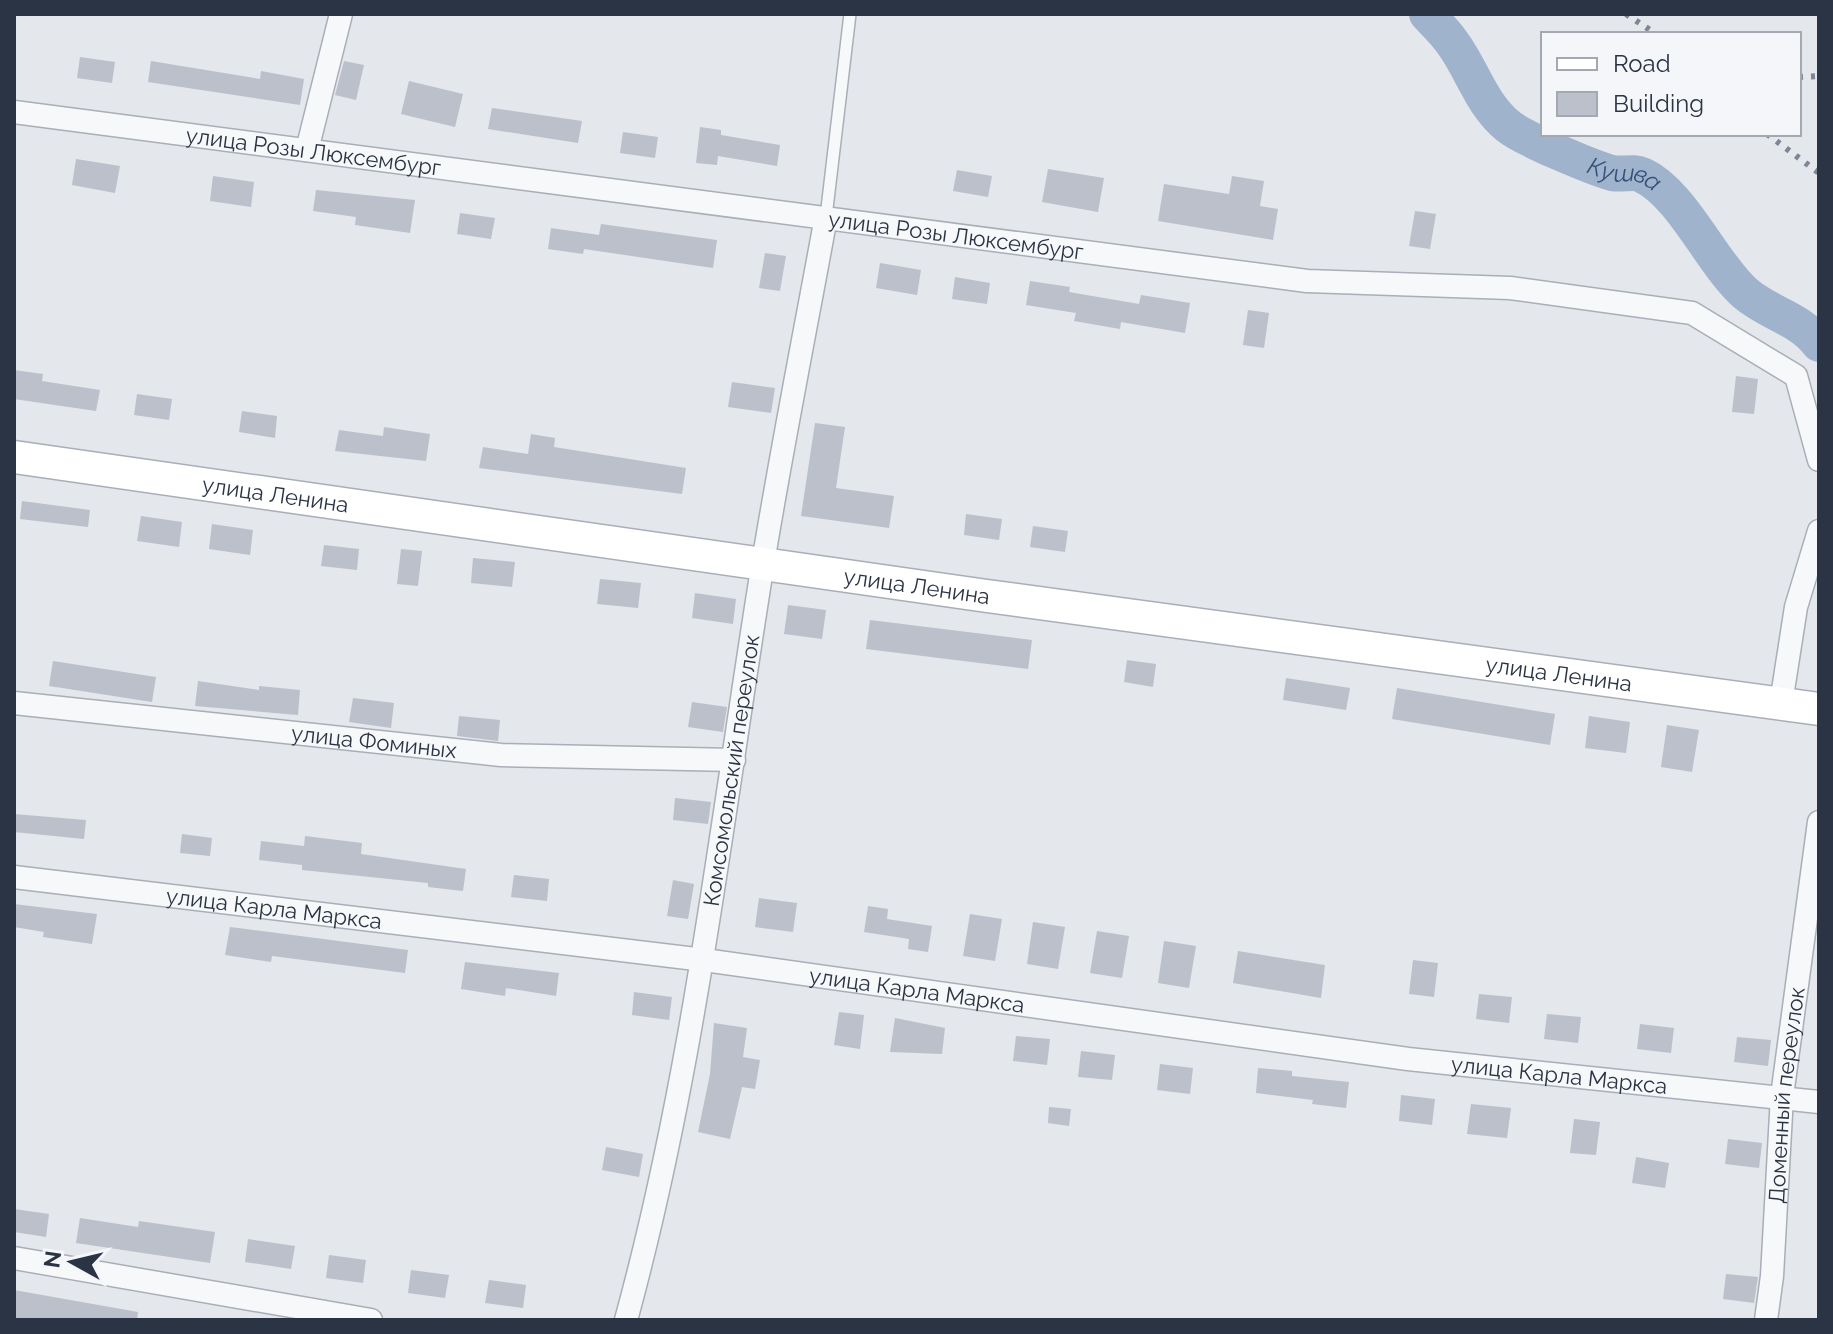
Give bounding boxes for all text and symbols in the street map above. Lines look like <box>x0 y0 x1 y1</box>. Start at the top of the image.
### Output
legend <box>1541 32 1801 136</box>
text: Road <box>1613 49 1671 78</box>
text: Building <box>1613 89 1704 118</box>
street label: улица Розы Люксембург <box>184 122 443 181</box>
water label: Кушва <box>1584 151 1667 197</box>
street label: улица Розы Люксембург <box>827 206 1085 265</box>
street label: улица Ленина <box>200 471 350 518</box>
street label: улица Ленина <box>842 563 992 609</box>
street label: Комсомольский переулок <box>698 633 765 908</box>
street label: улица Ленина <box>1484 651 1634 696</box>
street label: улица Фоминых <box>290 720 458 763</box>
street label: улица Карла Маркса <box>165 882 384 934</box>
street label: улица Карла Маркса <box>808 962 1026 1018</box>
street label: Доменный переулок <box>1763 985 1810 1204</box>
street label: улица Карла Маркса <box>1450 1051 1669 1099</box>
north arrow <box>32 1222 112 1302</box>
text: N <box>38 1249 66 1269</box>

